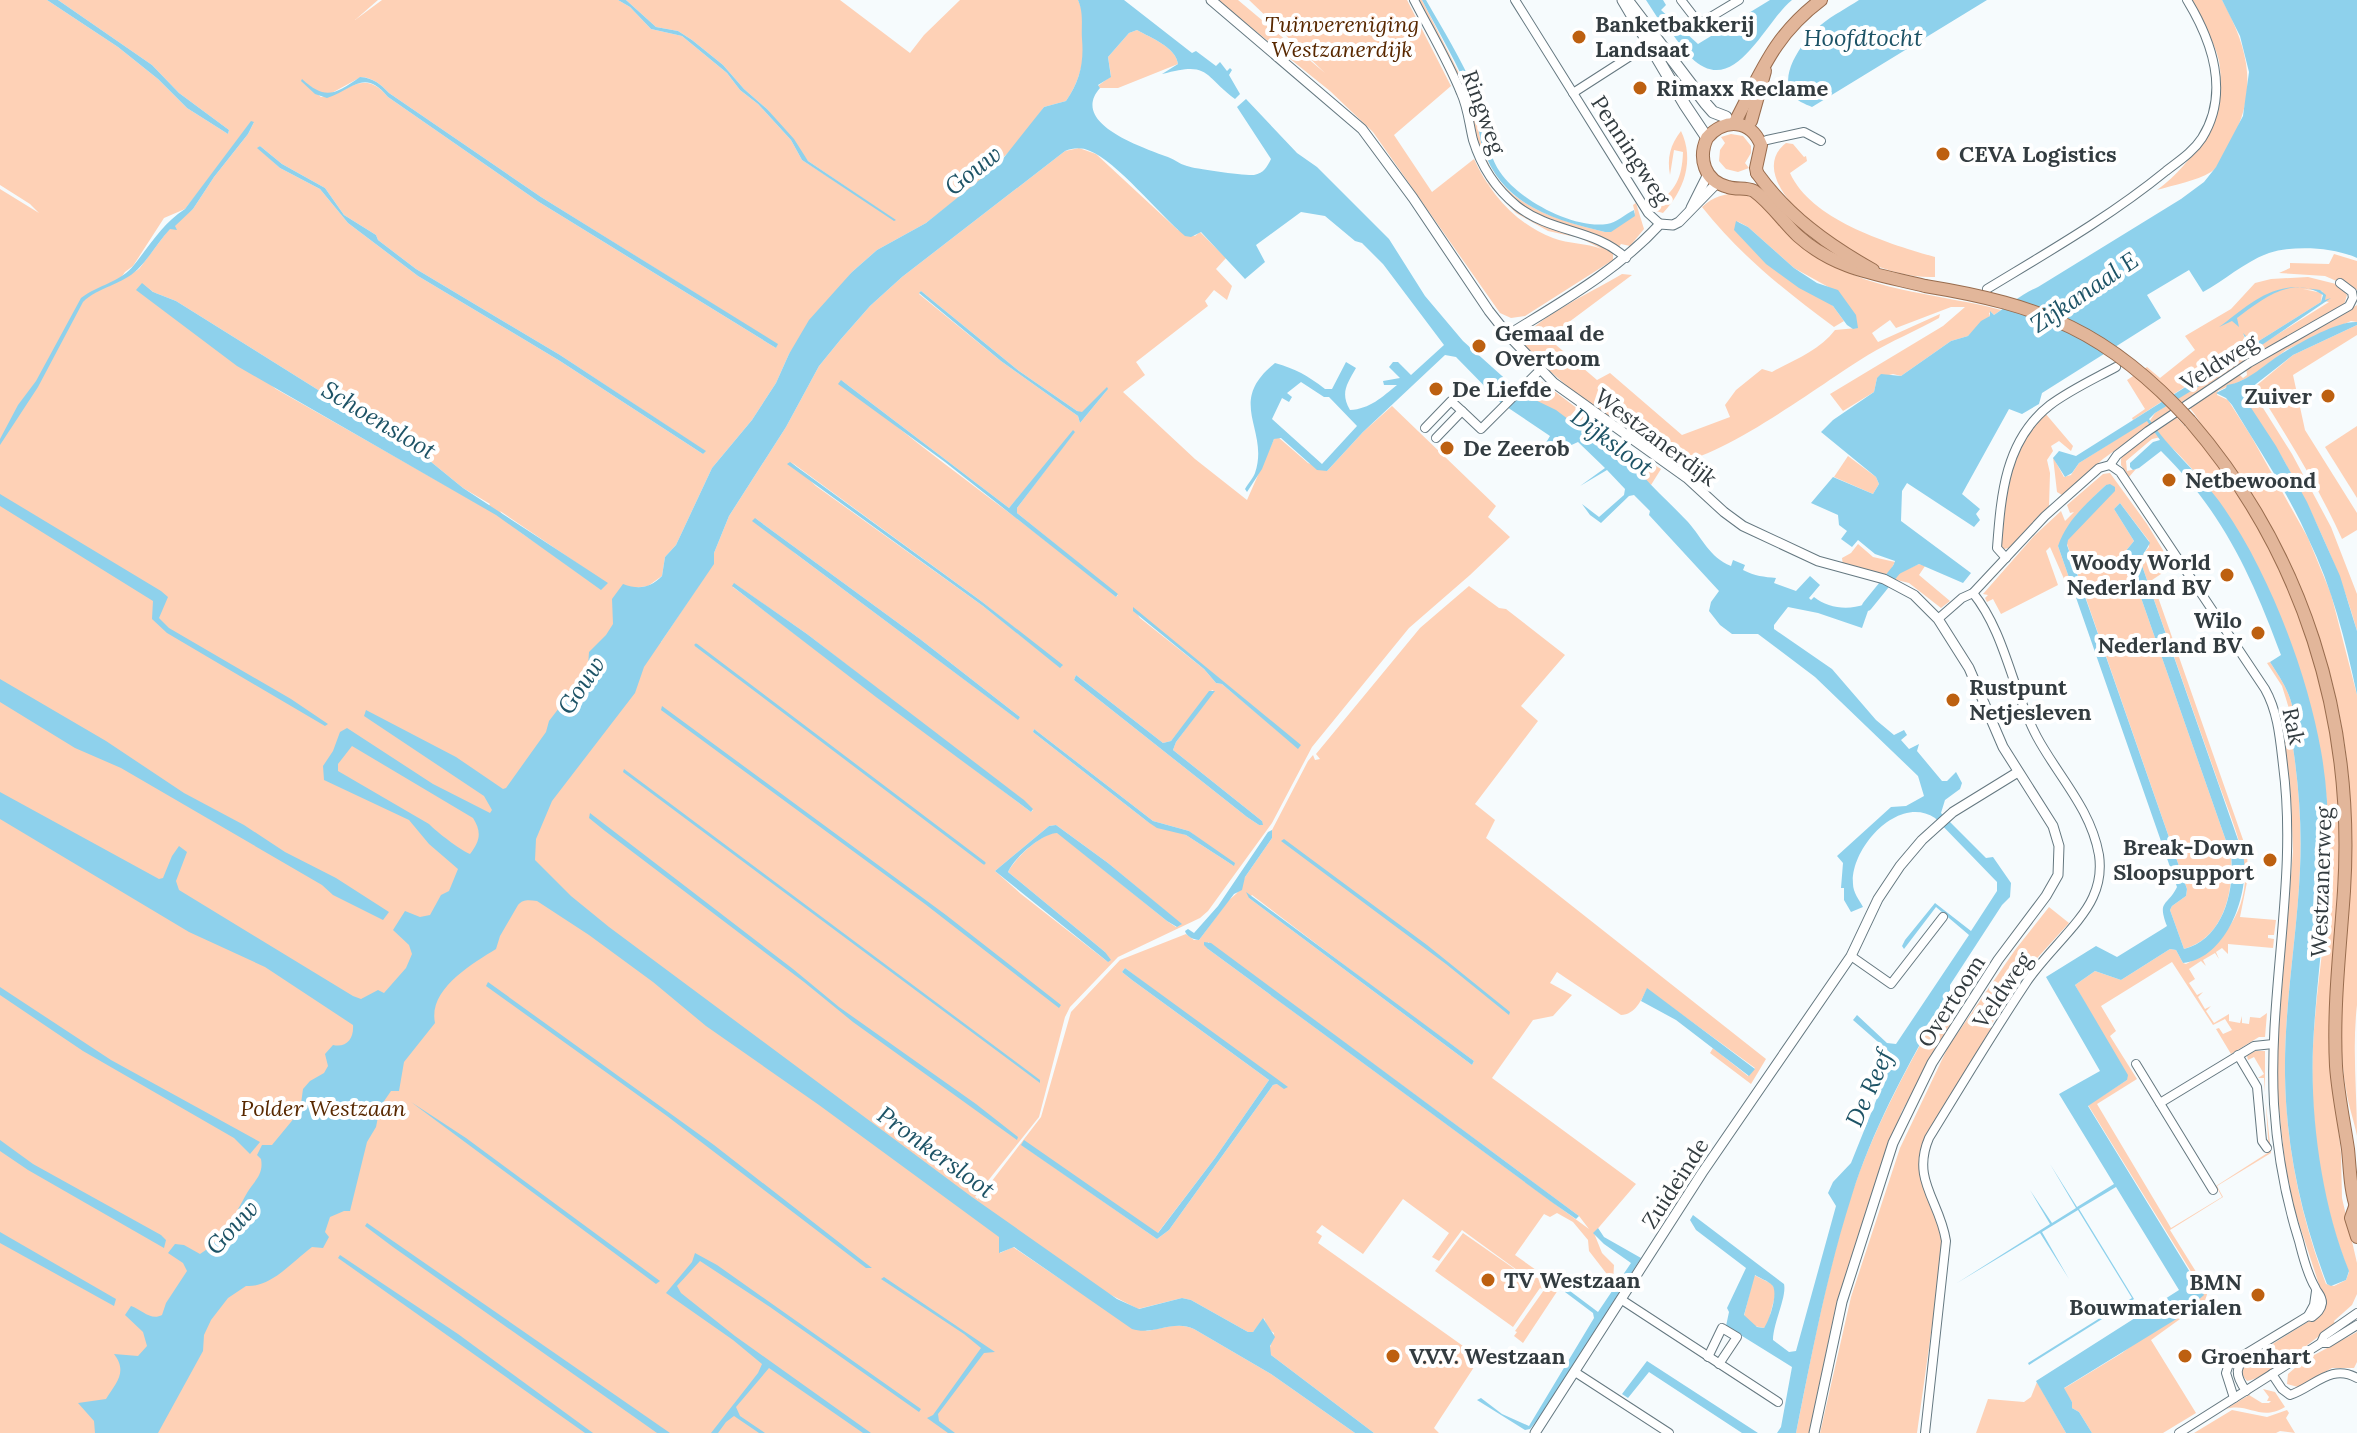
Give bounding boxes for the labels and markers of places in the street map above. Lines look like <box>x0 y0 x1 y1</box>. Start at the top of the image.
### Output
place label: Banketbakkerij Landsaat <box>1595 10 1755 63</box>
marker: Banketbakkerij Landsaat <box>1570 28 1588 46</box>
place label: Rimaxx Reclame <box>1656 74 1829 102</box>
marker: Rimaxx Reclame <box>1631 79 1649 97</box>
place label: CEVA Logistics <box>1959 140 2117 168</box>
marker: CEVA Logistics <box>1934 145 1952 163</box>
place label: Gemaal de Overtoom <box>1495 319 1604 372</box>
marker: Gemaal de Overtoom <box>1470 337 1488 355</box>
place label: De Liefde <box>1452 375 1552 403</box>
marker: De Liefde <box>1427 380 1445 398</box>
place label: Zuiver <box>2244 382 2312 410</box>
marker: Zuiver <box>2319 387 2337 405</box>
place label: De Zeerob <box>1463 434 1570 462</box>
marker: De Zeerob <box>1438 439 1456 457</box>
place label: Netbewoond <box>2185 466 2316 494</box>
marker: Netbewoond <box>2160 471 2178 489</box>
place label: Woody World Nederland BV <box>2066 548 2211 601</box>
marker: Woody World Nederland BV <box>2218 566 2236 584</box>
place label: Wilo Nederland BV <box>2097 606 2242 659</box>
marker: Wilo Nederland BV <box>2249 624 2267 642</box>
place label: Rustpunt Netjesleven <box>1969 673 2092 726</box>
marker: Rustpunt Netjesleven <box>1944 691 1962 709</box>
place label: Break-Down Sloopsupport <box>2113 833 2255 886</box>
marker: Break-Down Sloopsupport <box>2261 851 2279 869</box>
place label: TV Westzaan <box>1504 1266 1641 1294</box>
place label: BMN Bouwmaterialen <box>2069 1268 2242 1321</box>
marker: TV Westzaan <box>1479 1271 1497 1289</box>
marker: BMN Bouwmaterialen <box>2249 1286 2267 1304</box>
place label: V.V.V. Westzaan <box>1409 1342 1565 1370</box>
place label: Groenhart <box>2201 1342 2312 1370</box>
marker: V.V.V. Westzaan <box>1384 1347 1402 1365</box>
marker: Groenhart <box>2176 1347 2194 1365</box>

